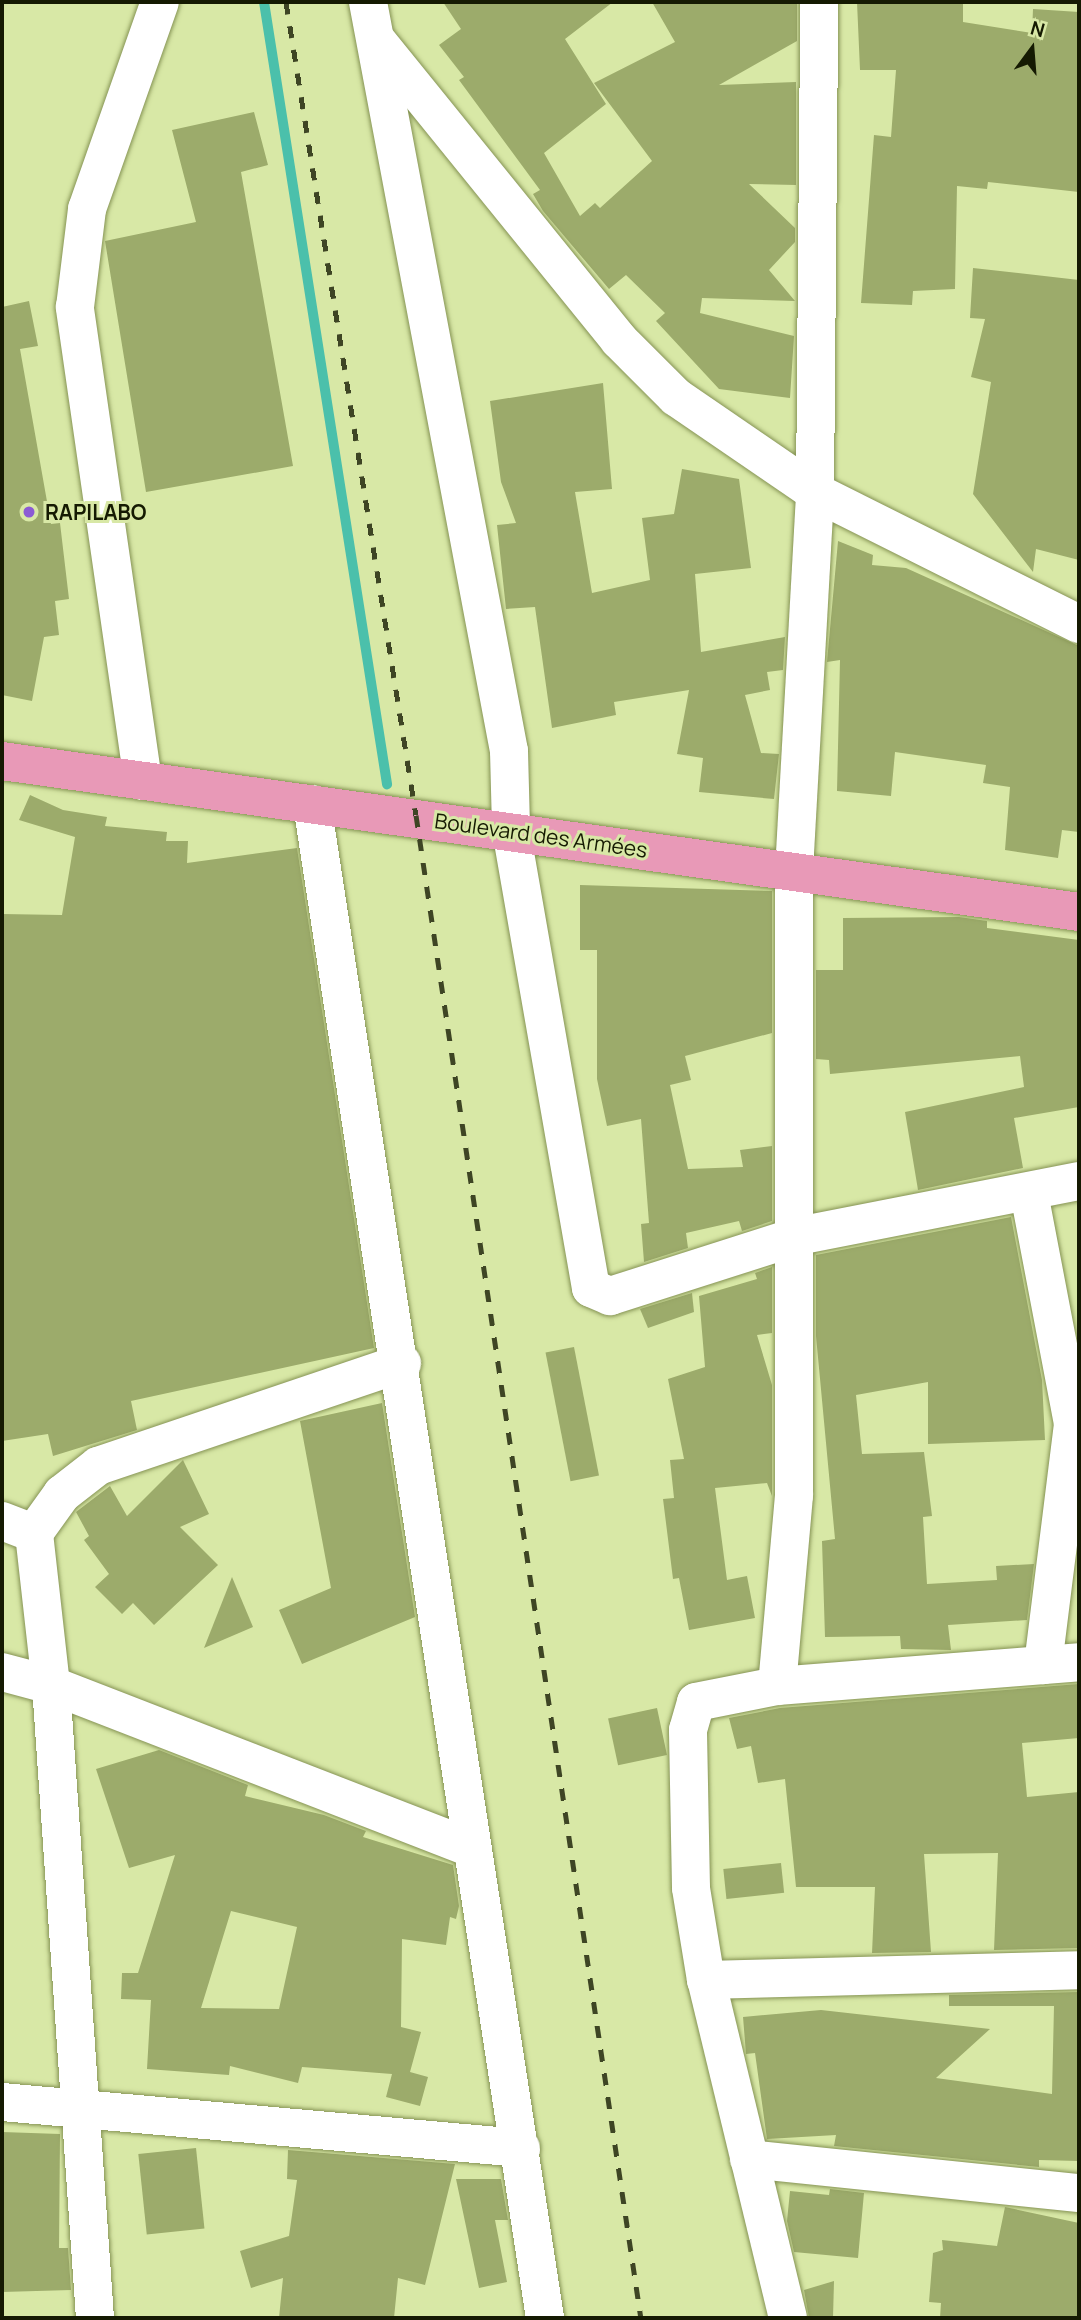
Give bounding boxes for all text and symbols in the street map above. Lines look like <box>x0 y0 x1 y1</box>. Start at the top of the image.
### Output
north arrow <box>997 14 1067 84</box>
text: N <box>1028 14 1048 43</box>
place label: RAPILABO <box>45 499 147 525</box>
marker: RAPILABO <box>19 502 39 522</box>
street label: Boulevard des Armées <box>433 808 649 862</box>

